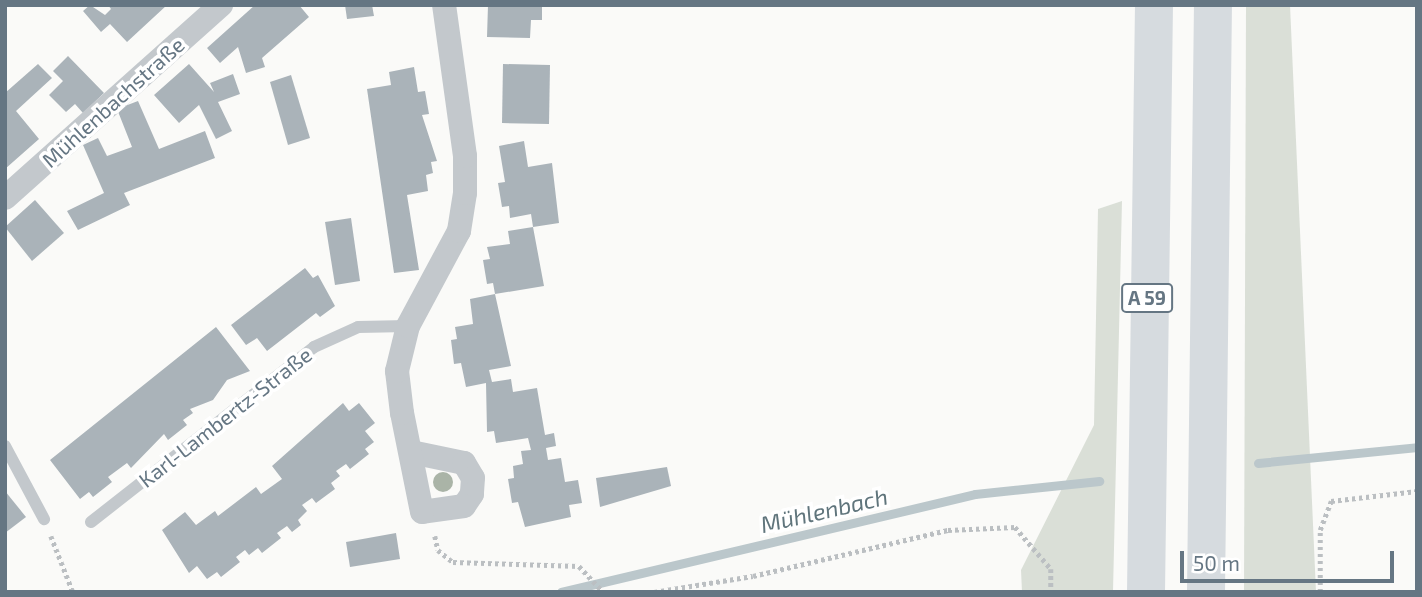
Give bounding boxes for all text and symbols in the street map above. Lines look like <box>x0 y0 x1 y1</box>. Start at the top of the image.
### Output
street label: Mühlenbachstraße <box>37 32 189 172</box>
road number: A 59 <box>1121 282 1173 314</box>
street label: Karl-Lambertz-Straße <box>133 342 317 492</box>
water label: Mühlenbach <box>758 482 890 538</box>
scale bar <box>1184 538 1398 582</box>
text: 50 m <box>1193 550 1240 575</box>

